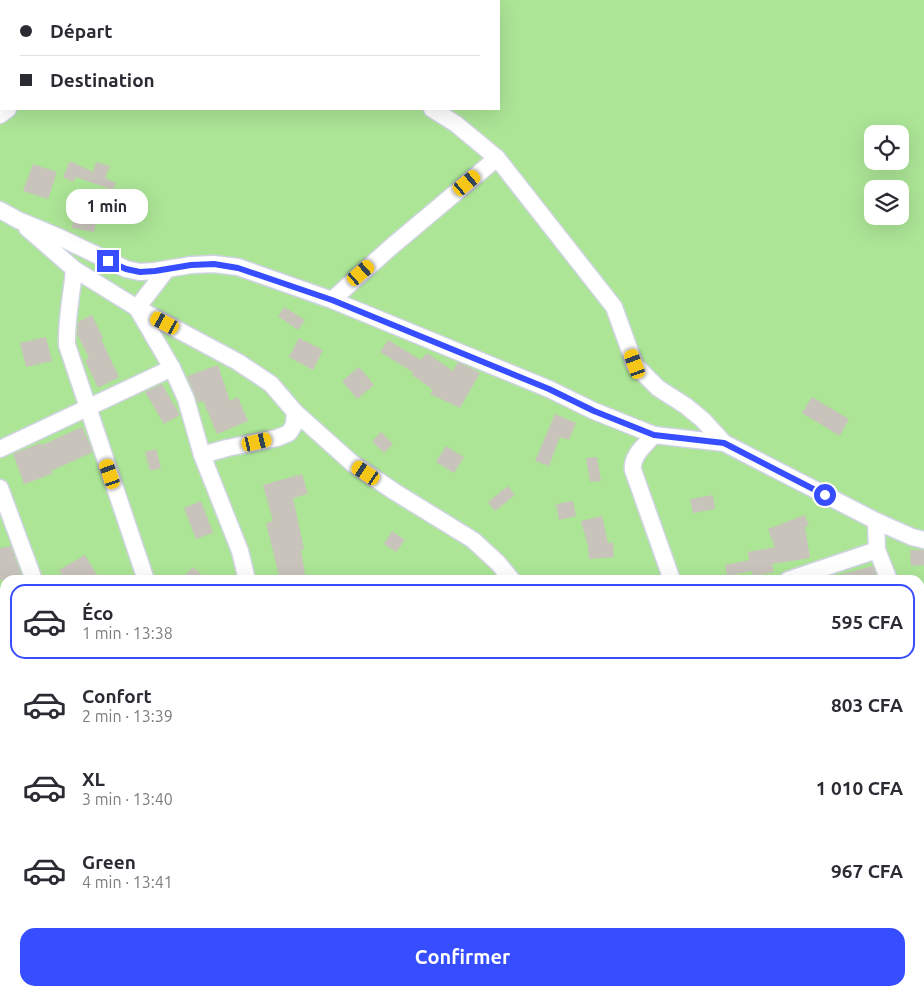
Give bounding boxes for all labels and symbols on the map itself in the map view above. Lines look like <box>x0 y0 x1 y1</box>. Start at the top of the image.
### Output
car <box>450 168 483 198</box>
callout: 1 min <box>67 188 149 224</box>
route end <box>97 250 119 272</box>
car <box>344 257 377 289</box>
car <box>148 309 181 337</box>
car <box>622 347 647 381</box>
car <box>240 431 273 453</box>
car <box>98 457 121 491</box>
car <box>349 458 382 488</box>
route start <box>814 484 836 506</box>

